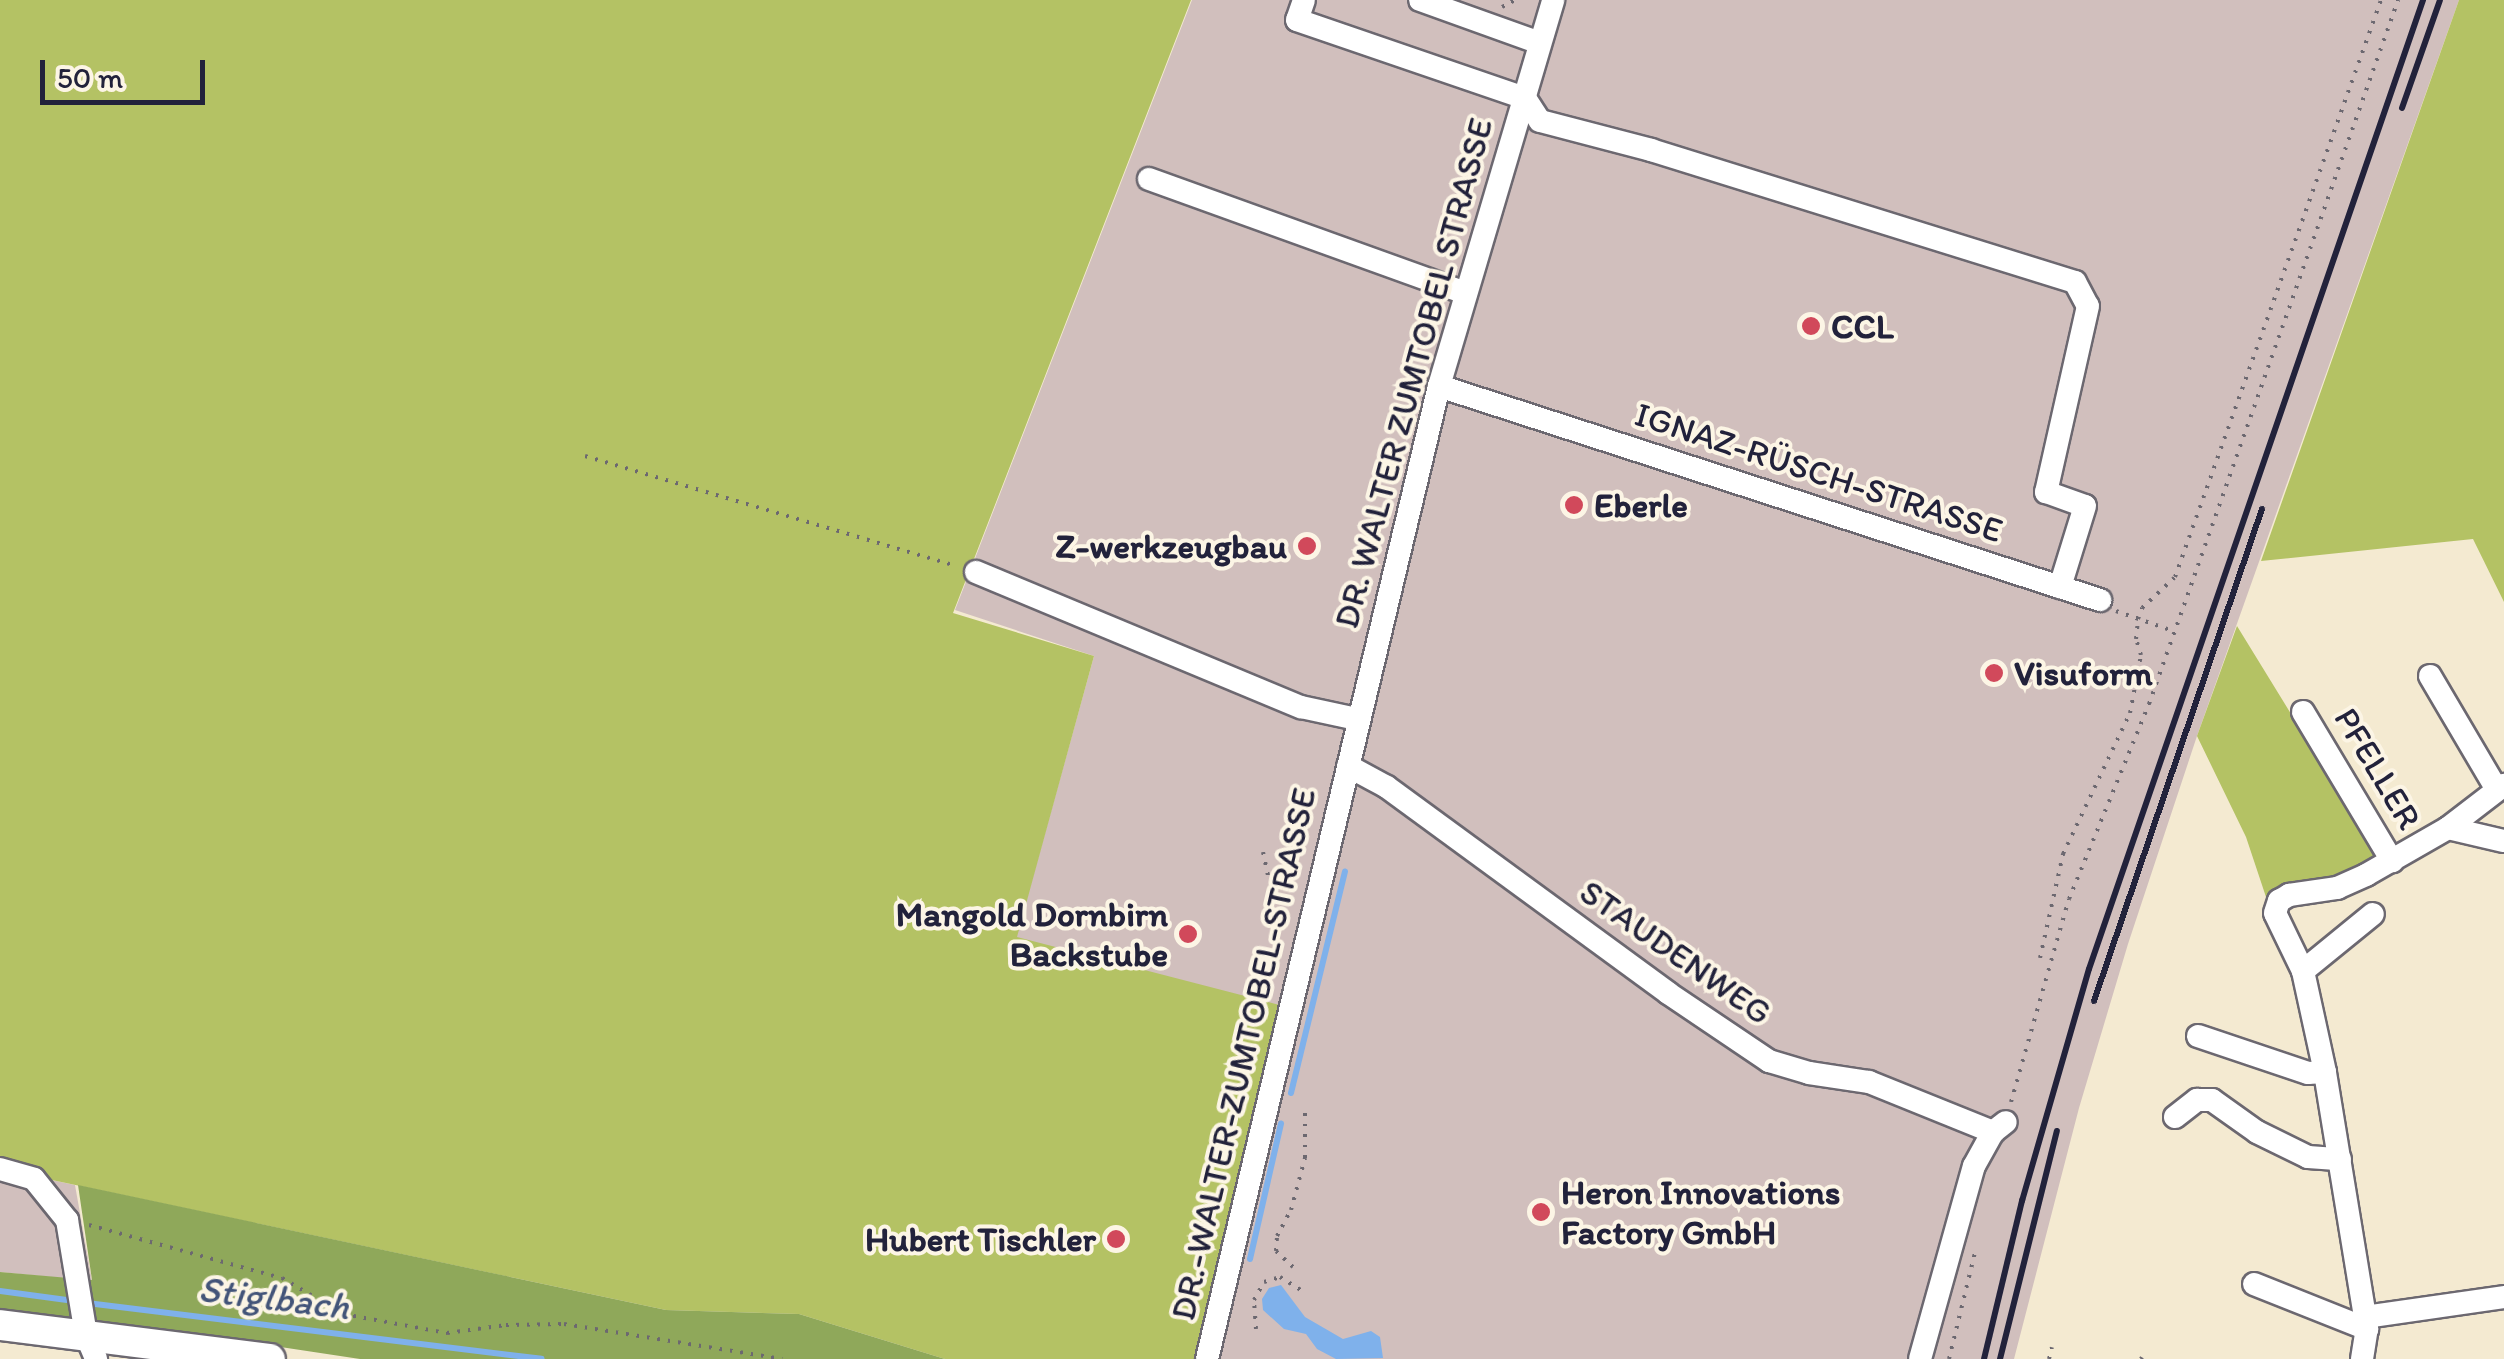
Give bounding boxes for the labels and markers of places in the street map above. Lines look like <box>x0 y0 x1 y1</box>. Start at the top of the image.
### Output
place label: CCL <box>1831 305 1894 347</box>
marker: CCL <box>1800 315 1822 337</box>
place label: Eberle <box>1594 484 1688 526</box>
marker: Eberle <box>1563 494 1585 516</box>
place label: Z-werkzeugbau <box>1055 525 1287 567</box>
marker: Z-werkzeugbau <box>1296 535 1318 557</box>
place label: Visuform <box>2014 652 2153 694</box>
marker: Visuform <box>1983 662 2005 684</box>
place label: Mangold Dornbirn Backstube <box>896 893 1168 975</box>
marker: Mangold Dornbirn Backstube <box>1177 923 1199 945</box>
place label: Heron Innovations Factory GmbH <box>1561 1171 1837 1253</box>
marker: Heron Innovations Factory GmbH <box>1530 1201 1552 1223</box>
place label: Hubert Tischler <box>865 1218 1096 1260</box>
marker: Hubert Tischler <box>1105 1228 1127 1250</box>

